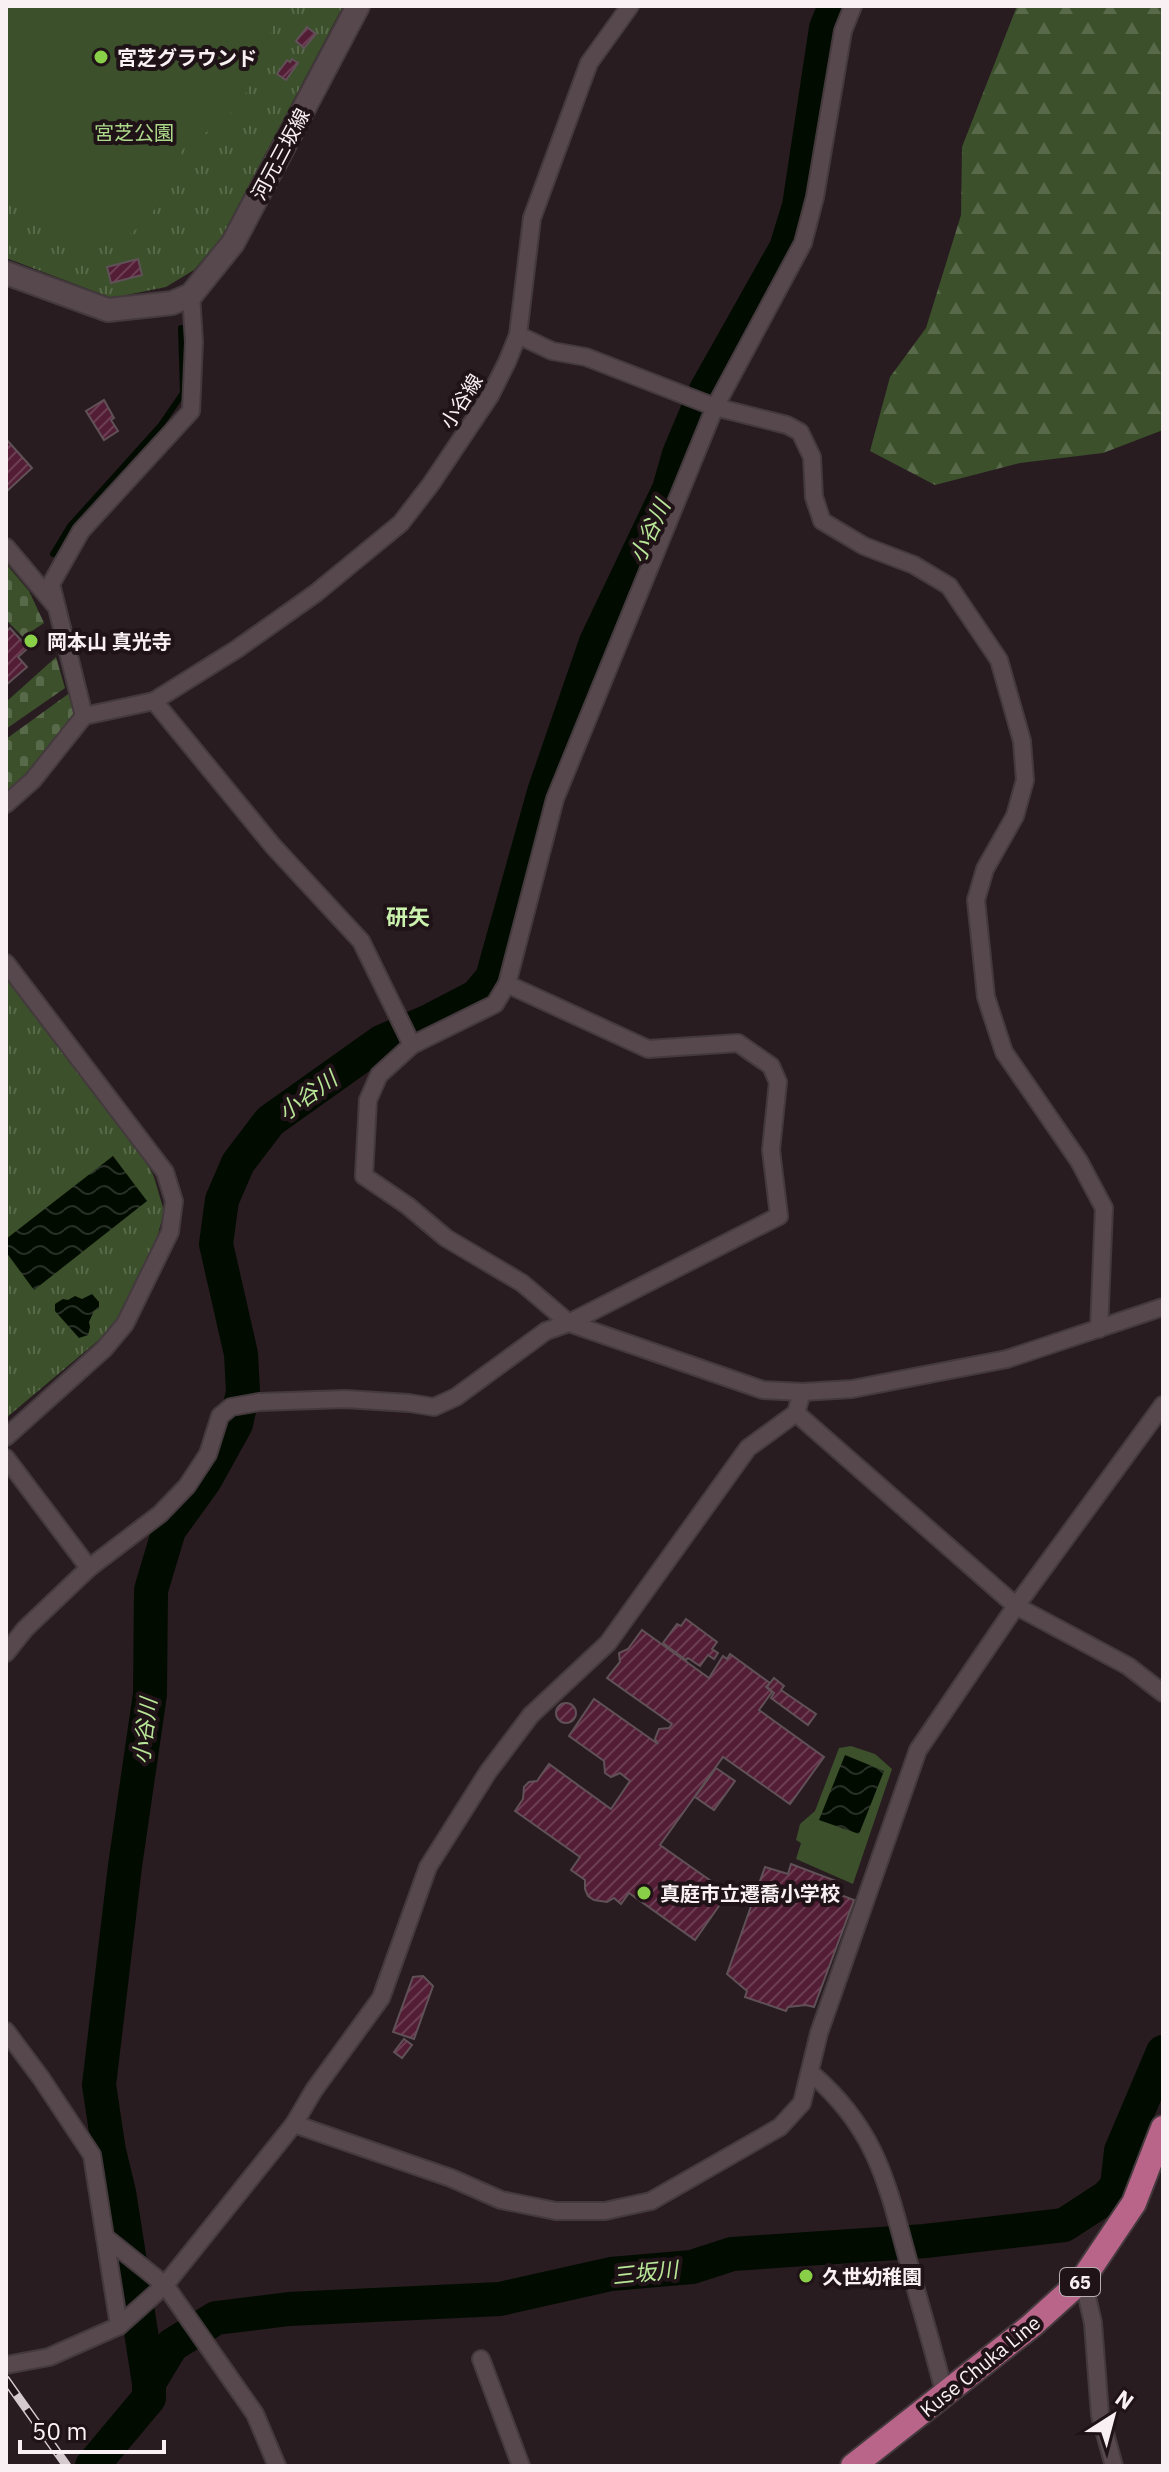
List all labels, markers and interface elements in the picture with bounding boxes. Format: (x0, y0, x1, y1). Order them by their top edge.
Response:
place label: 宮芝グラウンド (117, 44, 257, 71)
marker: 宮芝グラウンド (92, 48, 110, 66)
street label: 河元三坂線 (245, 104, 315, 204)
park label: 宮芝公園 (94, 119, 174, 146)
street label: 小谷線 (434, 368, 488, 434)
water label: 小谷川 (622, 493, 677, 567)
place label: 岡本山 真光寺 (47, 628, 172, 655)
marker: 岡本山 真光寺 (22, 632, 40, 650)
district label: 研矢 (386, 902, 430, 931)
water label: 小谷川 (272, 1063, 344, 1126)
water label: 小谷川 (126, 1695, 163, 1766)
place label: 真庭市立遷喬小学校 (660, 1880, 840, 1907)
marker: 真庭市立遷喬小学校 (635, 1884, 653, 1902)
water label: 三坂川 (611, 2254, 681, 2290)
place label: 久世幼稚園 (822, 2263, 922, 2290)
marker: 久世幼稚園 (797, 2267, 815, 2285)
road number: 65 (1060, 2268, 1100, 2296)
street label: Kuse Chuka Line (914, 2309, 1046, 2423)
north arrow (1073, 2376, 1153, 2456)
text: N (1110, 2383, 1140, 2416)
scale bar (20, 2404, 164, 2454)
text: 50 m (32, 2415, 87, 2447)

